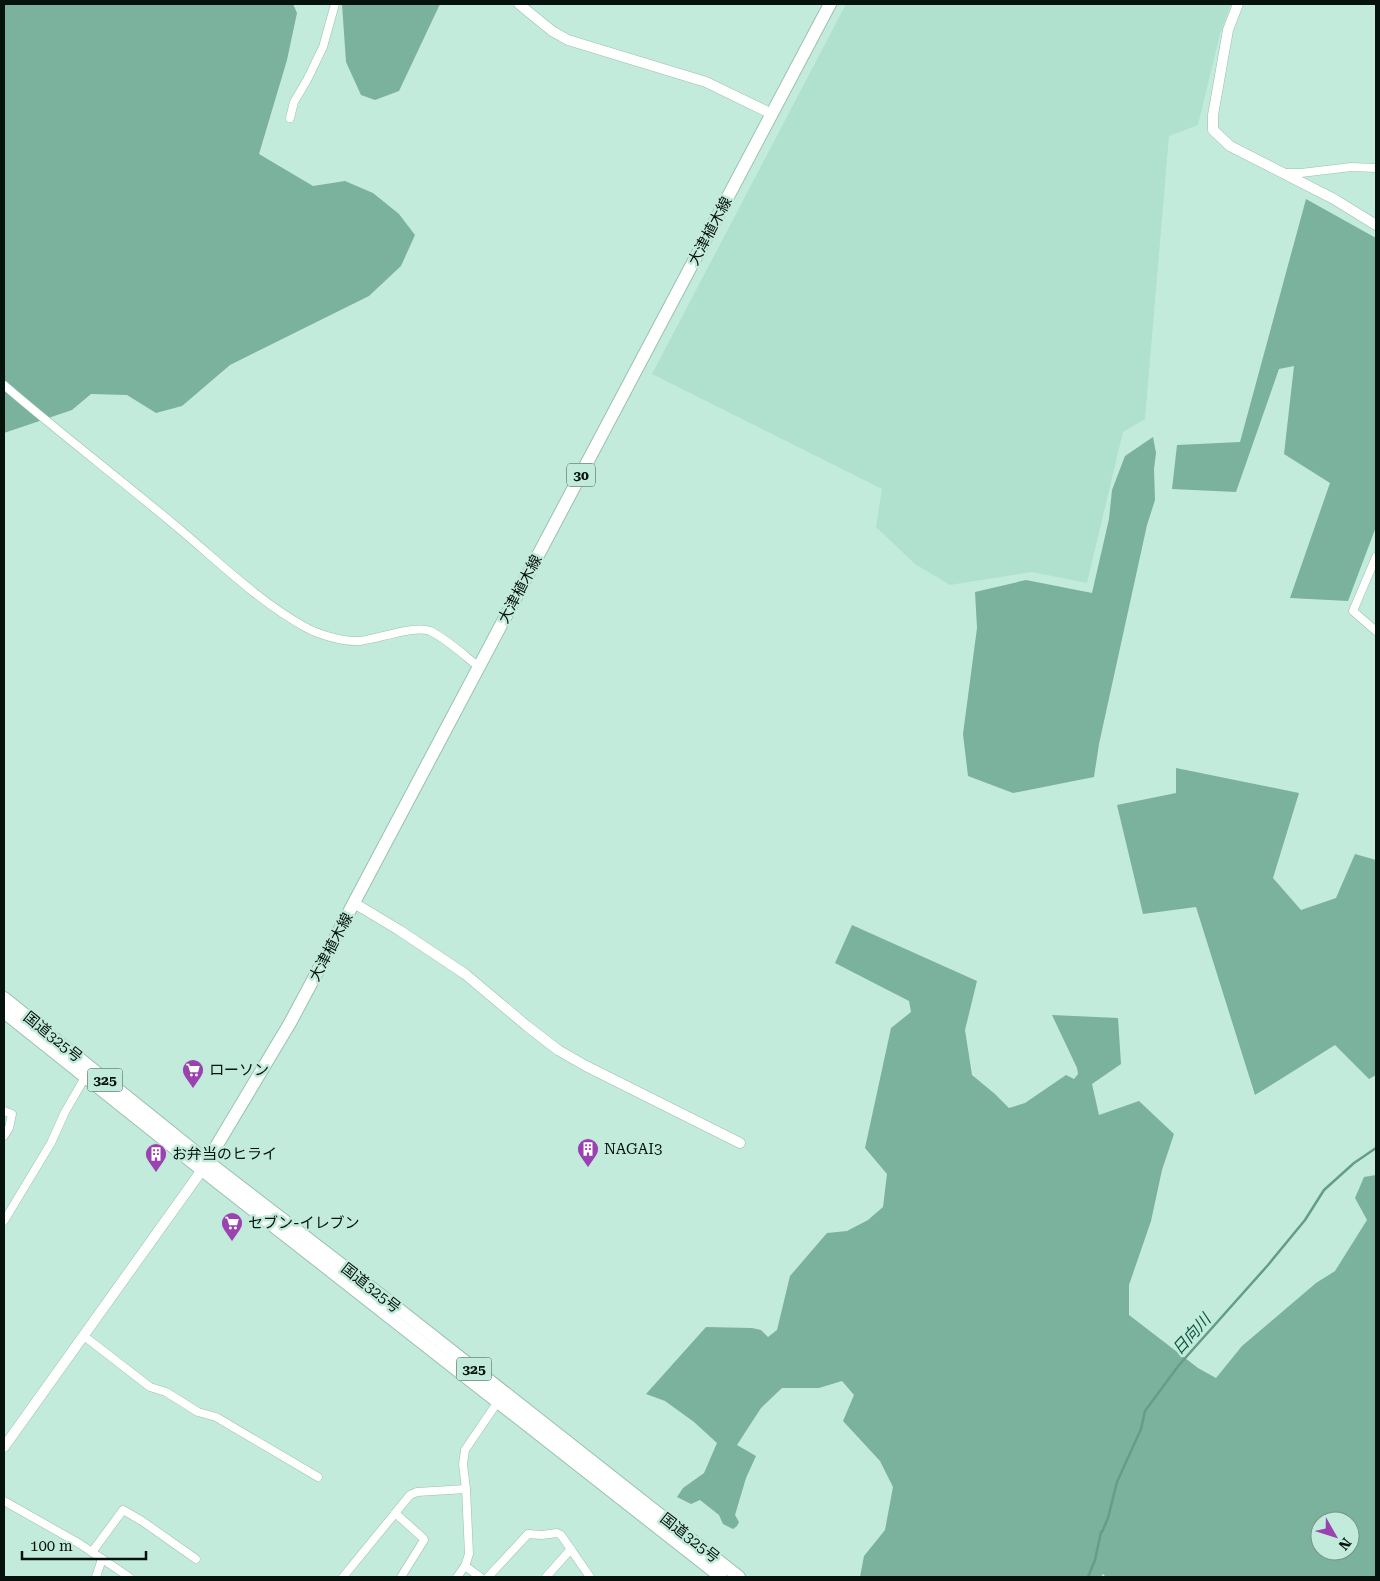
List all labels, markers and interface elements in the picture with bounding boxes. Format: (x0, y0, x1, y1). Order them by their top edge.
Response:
street label: 大津植木線 (684, 194, 736, 268)
road number: 30 (567, 464, 595, 486)
street label: 大津植木線 (494, 552, 546, 626)
street label: 大津植木線 (305, 910, 357, 984)
street label: 国道325号 (20, 1008, 86, 1066)
supermarket icon: ローソン (181, 1058, 205, 1089)
place label: ローソン (209, 1061, 269, 1079)
road number: 325 (88, 1068, 122, 1092)
building icon: NAGAI3 (576, 1137, 600, 1168)
place label: NAGAI3 (604, 1140, 662, 1158)
building icon: お弁当のヒライ (144, 1142, 168, 1173)
place label: お弁当のヒライ (172, 1145, 277, 1163)
supermarket icon: セブン-イレブン (220, 1211, 244, 1242)
place label: セブン-イレブン (248, 1214, 360, 1232)
street label: 国道325号 (338, 1259, 404, 1317)
water label: 日向川 (1168, 1309, 1216, 1359)
road number: 325 (456, 1358, 492, 1380)
street label: 国道325号 (657, 1509, 723, 1567)
north arrow (1310, 1511, 1360, 1561)
scale bar (22, 1528, 146, 1560)
text: N (1335, 1535, 1355, 1554)
text: 100 m (30, 1537, 73, 1555)

